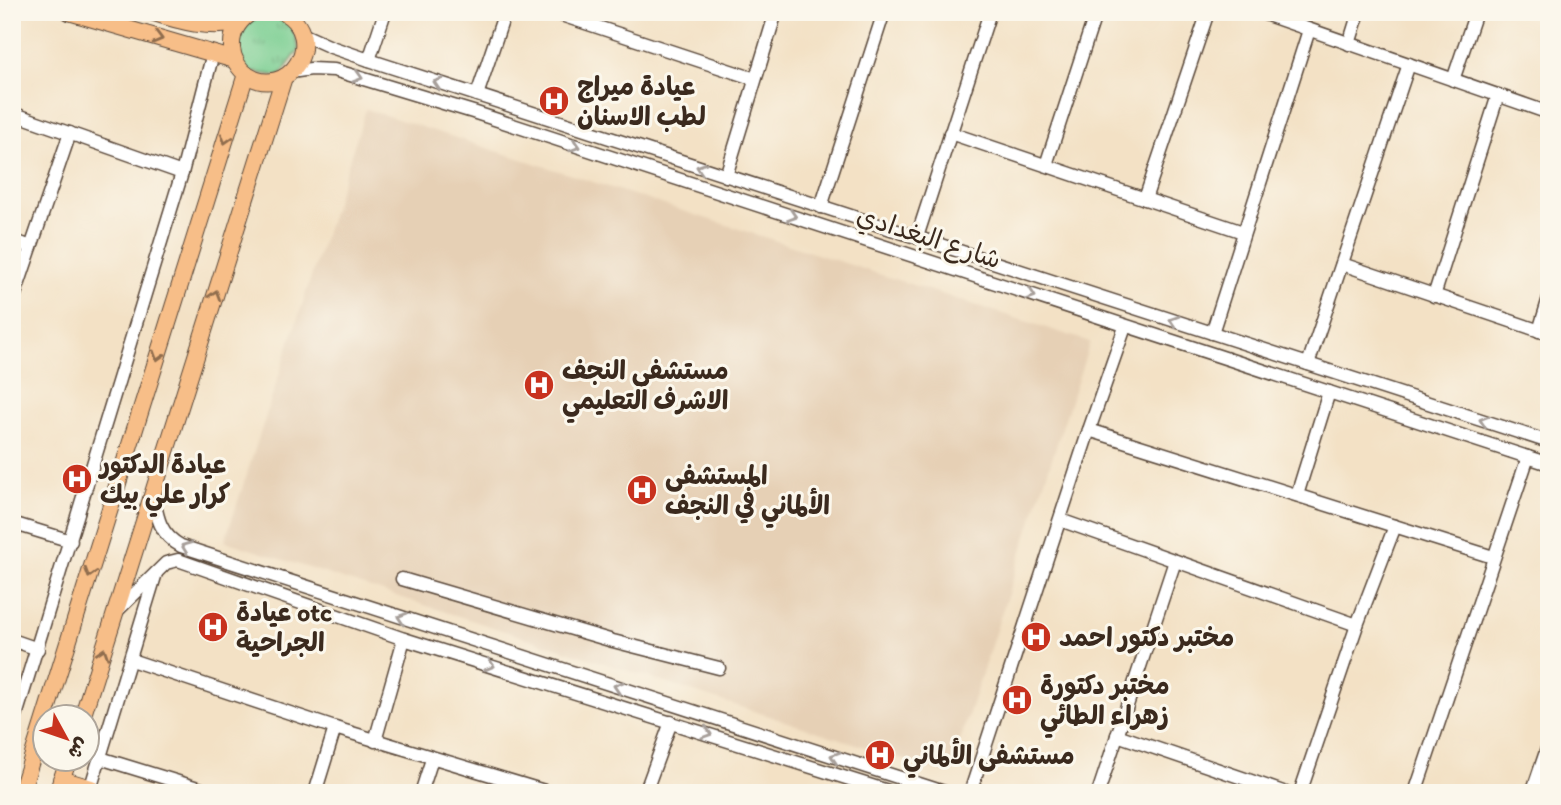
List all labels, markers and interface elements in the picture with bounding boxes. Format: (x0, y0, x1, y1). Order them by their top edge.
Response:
one-way arrow (152, 30, 164, 45)
one-way arrow (352, 69, 364, 84)
place label: عيادة ميراج لطب الاسنان (577, 70, 706, 132)
one-way arrow (432, 76, 444, 91)
hospital icon: عيادة ميراج لطب الاسنان (537, 84, 571, 118)
one-way arrow (219, 133, 234, 145)
one-way arrow (569, 137, 581, 152)
one-way arrow (695, 162, 708, 176)
street label: شارع البغدادي (852, 199, 1005, 278)
one-way arrow (785, 207, 797, 222)
one-way arrow (1024, 287, 1036, 301)
one-way arrow (206, 290, 221, 302)
one-way arrow (1168, 314, 1180, 329)
one-way arrow (152, 349, 166, 362)
place label: مستشفى النجف الاشرف التعليمي (562, 354, 729, 424)
hospital icon: مستشفى النجف الاشرف التعليمي (522, 368, 556, 402)
one-way arrow (1478, 414, 1490, 429)
place label: عيادة الدكتور كرار علي بيك (98, 448, 231, 518)
place label: المستشفى الألماني في النجف (665, 459, 830, 529)
hospital icon: عيادة الدكتور كرار علي بيك (60, 462, 94, 496)
hospital icon: المستشفى الألماني في النجف (625, 473, 659, 507)
one-way arrow (180, 541, 192, 555)
one-way arrow (84, 566, 98, 579)
place label: عيادة otc الجراحية (236, 596, 332, 658)
hospital icon: عيادة otc الجراحية (196, 610, 230, 644)
one-way arrow (396, 611, 408, 626)
hospital icon: مختبر دكتور احمد (1019, 620, 1053, 654)
place label: مختبر دكتور احمد (1059, 621, 1234, 654)
one-way arrow (95, 647, 109, 659)
one-way arrow (483, 657, 495, 671)
place label: مختبر دكتورة زهراء الطائي (1040, 669, 1170, 739)
one-way arrow (613, 681, 625, 696)
hospital icon: مختبر دكتورة زهراء الطائي (1000, 683, 1034, 717)
north arrow (32, 704, 102, 774)
one-way arrow (700, 725, 712, 739)
text: ش (63, 733, 94, 764)
place label: مستشفى الألماني (903, 737, 1075, 779)
hospital icon: مستشفى الألماني (863, 738, 897, 772)
one-way arrow (829, 751, 842, 765)

